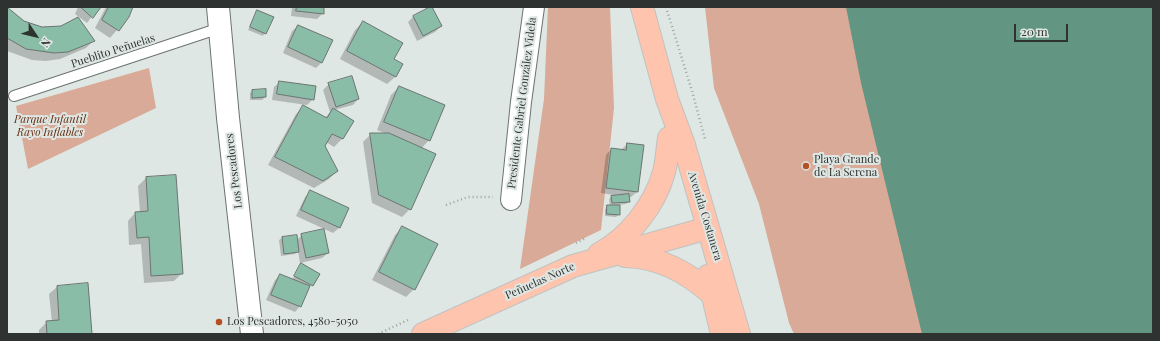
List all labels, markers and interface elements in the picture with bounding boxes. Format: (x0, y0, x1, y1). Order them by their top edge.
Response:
north arrow (16, 16, 56, 56)
scale bar (1016, 16, 1070, 42)
street label: Presidente Gabriel González Videla (505, 17, 539, 189)
text: 20 m (1021, 23, 1048, 39)
street label: Pueblito Peñuelas (69, 31, 157, 71)
text: N (38, 36, 55, 51)
park label: Parque Infantil Rayo Inflables (14, 113, 86, 139)
street label: Los Pescadores (223, 133, 245, 209)
place label: Playa Grande de La Serena (814, 153, 879, 179)
marker: Playa Grande de La Serena (801, 161, 811, 171)
street label: Avenida Costanera (685, 170, 725, 262)
street label: Peñuelas Norte (503, 260, 577, 302)
place label: Los Pescadores, 4580-5050 (227, 315, 358, 329)
marker: Los Pescadores, 4580-5050 (214, 317, 224, 327)

